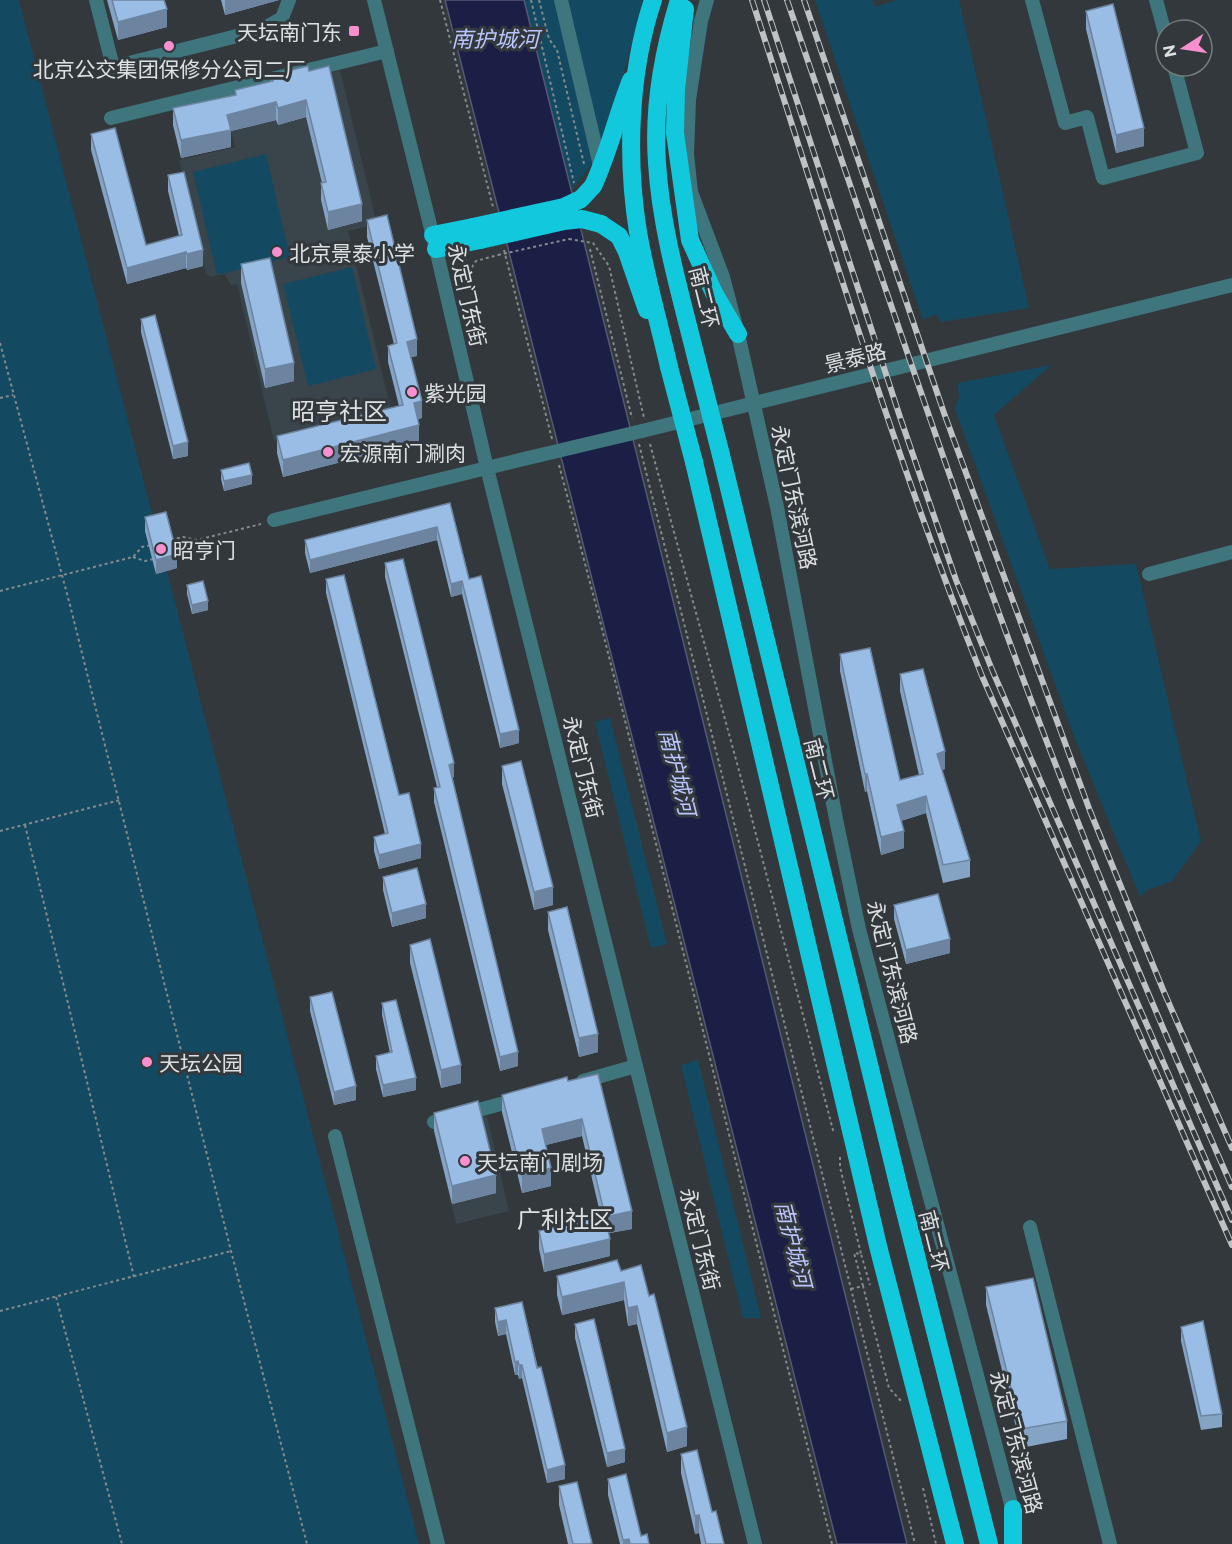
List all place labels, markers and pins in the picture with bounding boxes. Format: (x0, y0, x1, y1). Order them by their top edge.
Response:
place label: 天坛南门东 (237, 19, 342, 44)
marker: 天坛南门东 (347, 24, 361, 38)
marker: 北京公交集团保修分公司二厂 (162, 39, 176, 53)
place label: 北京公交集团保修分公司二厂 (33, 56, 306, 81)
place label: 北京景泰小学 (289, 240, 415, 265)
marker: 北京景泰小学 (270, 245, 284, 259)
place label: 紫光园 (424, 380, 487, 405)
marker: 紫光园 (405, 385, 419, 399)
place label: 宏源南门涮肉 (340, 440, 466, 465)
marker: 宏源南门涮肉 (321, 445, 335, 459)
place label: 昭亨门 (173, 537, 236, 562)
marker: 昭亨门 (154, 542, 168, 556)
place label: 天坛公园 (159, 1050, 243, 1075)
marker: 天坛公园 (140, 1055, 154, 1069)
place label: 天坛南门剧场 (477, 1149, 603, 1174)
marker: 天坛南门剧场 (458, 1154, 472, 1168)

